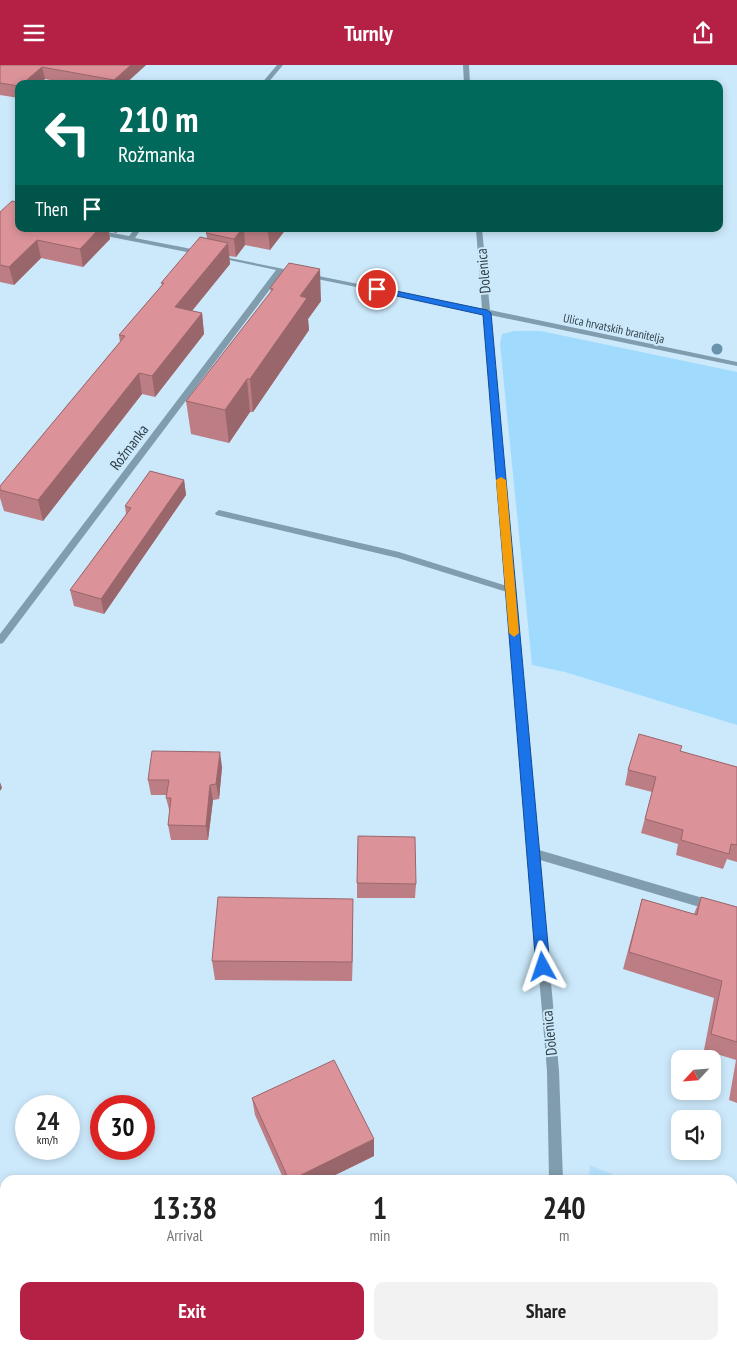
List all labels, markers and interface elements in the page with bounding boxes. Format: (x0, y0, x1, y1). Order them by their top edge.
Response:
icon: menu (20, 19, 48, 47)
text: Turnly (344, 19, 393, 47)
icon: share (689, 19, 717, 47)
text: 210 m (118, 96, 199, 142)
icon: left (35, 100, 100, 165)
text: Rožmanka (118, 140, 195, 168)
icon: arrive (78, 195, 106, 223)
text: Then (35, 197, 68, 221)
street label: Dolenica (472, 248, 494, 294)
pin (356, 268, 398, 310)
icon: arrive (363, 275, 391, 303)
street label: Ulica hrvatskih branitelja (562, 310, 666, 346)
street label: Rožmanka (106, 420, 152, 474)
position arrow (516, 940, 568, 992)
street label: Dolenica (537, 1010, 561, 1056)
north arrow (671, 1050, 721, 1100)
map controls (671, 1050, 721, 1160)
speed limit sign: 30 (90, 1095, 155, 1160)
text: 24 (36, 1105, 59, 1137)
button: sound (671, 1110, 721, 1160)
text: km/h (37, 1132, 58, 1147)
text: 13:38 (152, 1188, 217, 1227)
text: 1 (373, 1188, 387, 1227)
text: 240 (543, 1188, 586, 1227)
text: Arrival (167, 1225, 203, 1245)
text: min (369, 1225, 390, 1245)
text: m (559, 1225, 569, 1245)
button: Exit (20, 1282, 364, 1340)
button: Share (374, 1282, 718, 1340)

